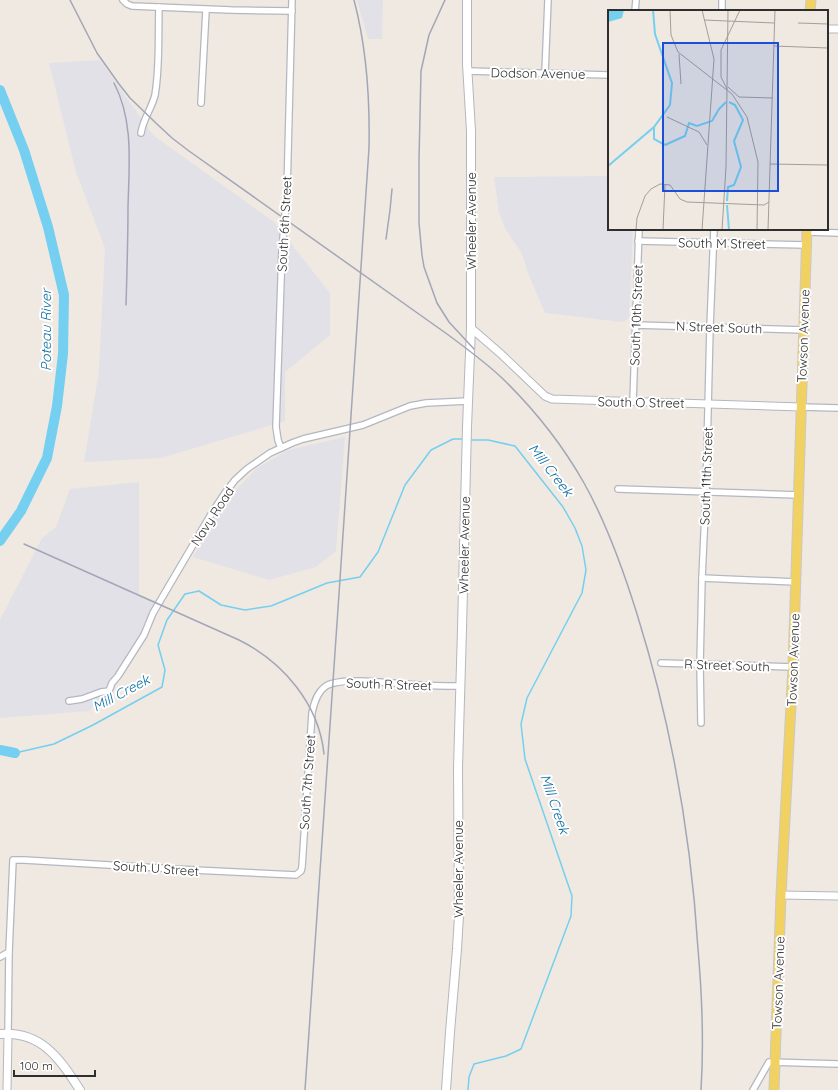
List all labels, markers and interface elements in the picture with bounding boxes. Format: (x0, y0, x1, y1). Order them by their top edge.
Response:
inset map (608, 10, 828, 230)
street label: Dodson Avenue (491, 64, 585, 82)
street label: Wheeler Avenue (463, 172, 479, 270)
street label: South 6th Street (274, 176, 294, 272)
street label: South M Street (678, 234, 766, 252)
street label: South 10th Street (626, 264, 646, 366)
water label: Poteau River (37, 287, 55, 371)
street label: Towson Avenue (793, 289, 813, 383)
street label: N Street South (676, 317, 762, 337)
street label: South O Street (597, 393, 685, 411)
street label: South 11th Street (696, 427, 716, 525)
water label: Mill Creek (525, 440, 578, 501)
street label: Navy Road (187, 483, 237, 549)
street label: Wheeler Avenue (455, 496, 473, 594)
street label: Towson Avenue (783, 613, 803, 707)
street label: R Street South (684, 656, 770, 674)
water label: Mill Creek (89, 670, 154, 716)
street label: South R Street (346, 675, 432, 693)
street label: South 7th Street (296, 734, 318, 830)
water label: Mill Creek (536, 772, 574, 838)
street label: Wheeler Avenue (450, 820, 466, 918)
street label: South U Street (112, 857, 200, 879)
street label: Towson Avenue (768, 936, 788, 1030)
scale bar (14, 1052, 95, 1078)
text: 100 m (20, 1058, 53, 1073)

